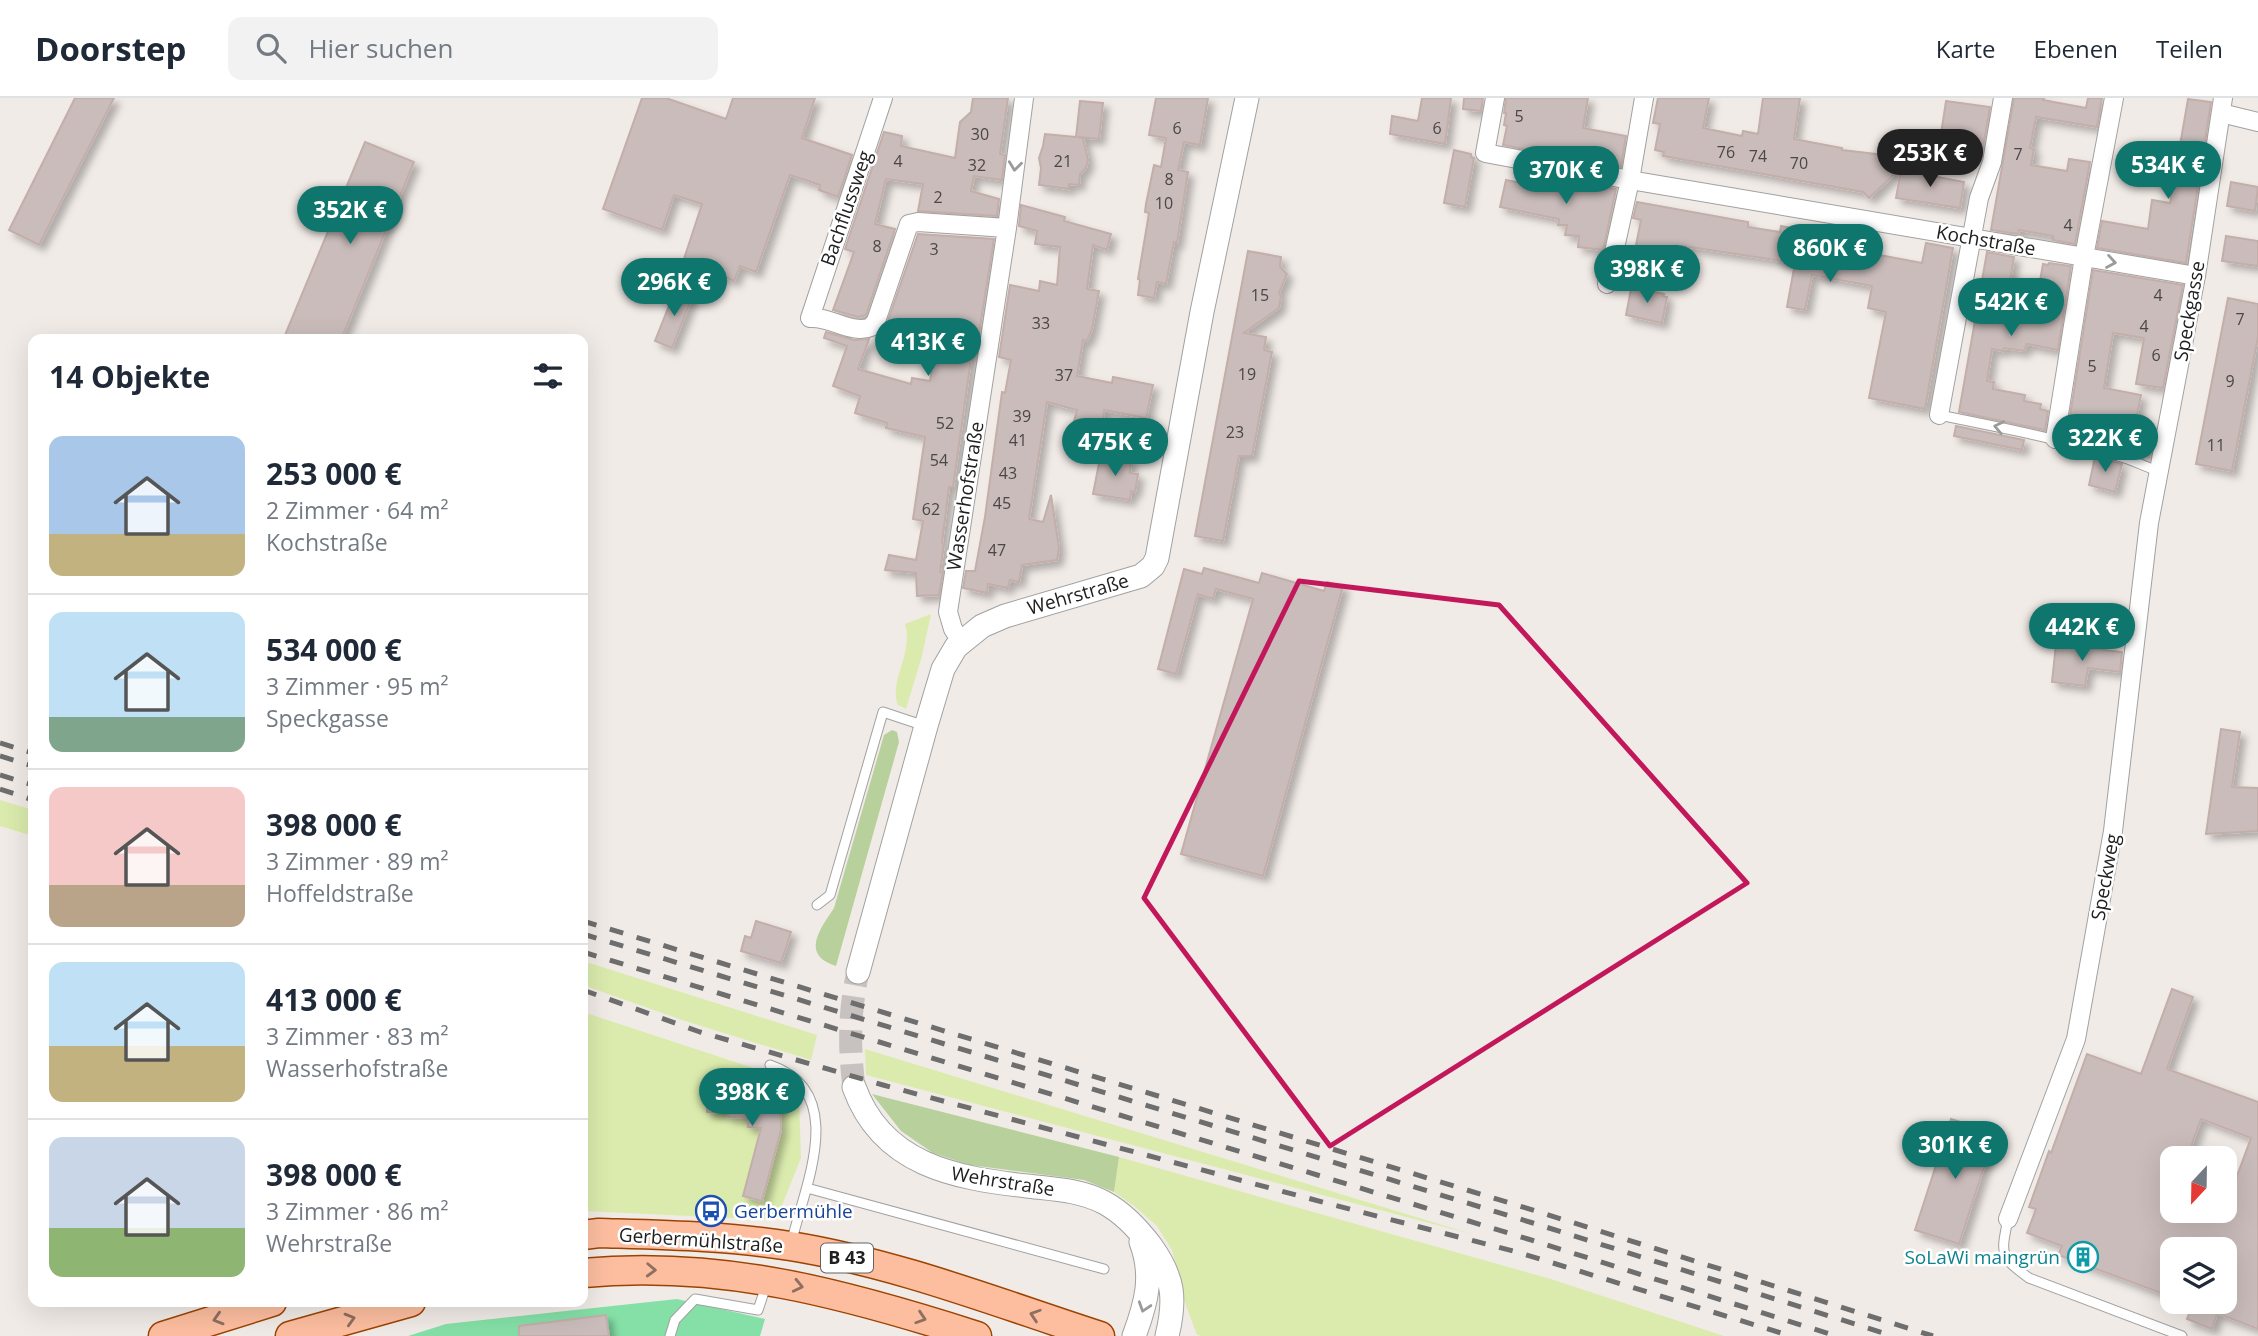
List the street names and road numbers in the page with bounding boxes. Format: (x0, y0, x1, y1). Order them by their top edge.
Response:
street label: Bachflussweg (814, 147, 878, 269)
street label: Kochstraße (1934, 218, 2038, 262)
street label: Speckgasse (2167, 259, 2211, 363)
street label: Wasserhofstraße (940, 420, 990, 572)
street label: Wehrstraße (1024, 567, 1132, 621)
street label: Speckweg (2085, 832, 2125, 922)
street label: Wehrstraße (949, 1160, 1057, 1202)
street label: Gerbermühlstraße (618, 1221, 784, 1259)
road number: B 43 (821, 1244, 873, 1273)

